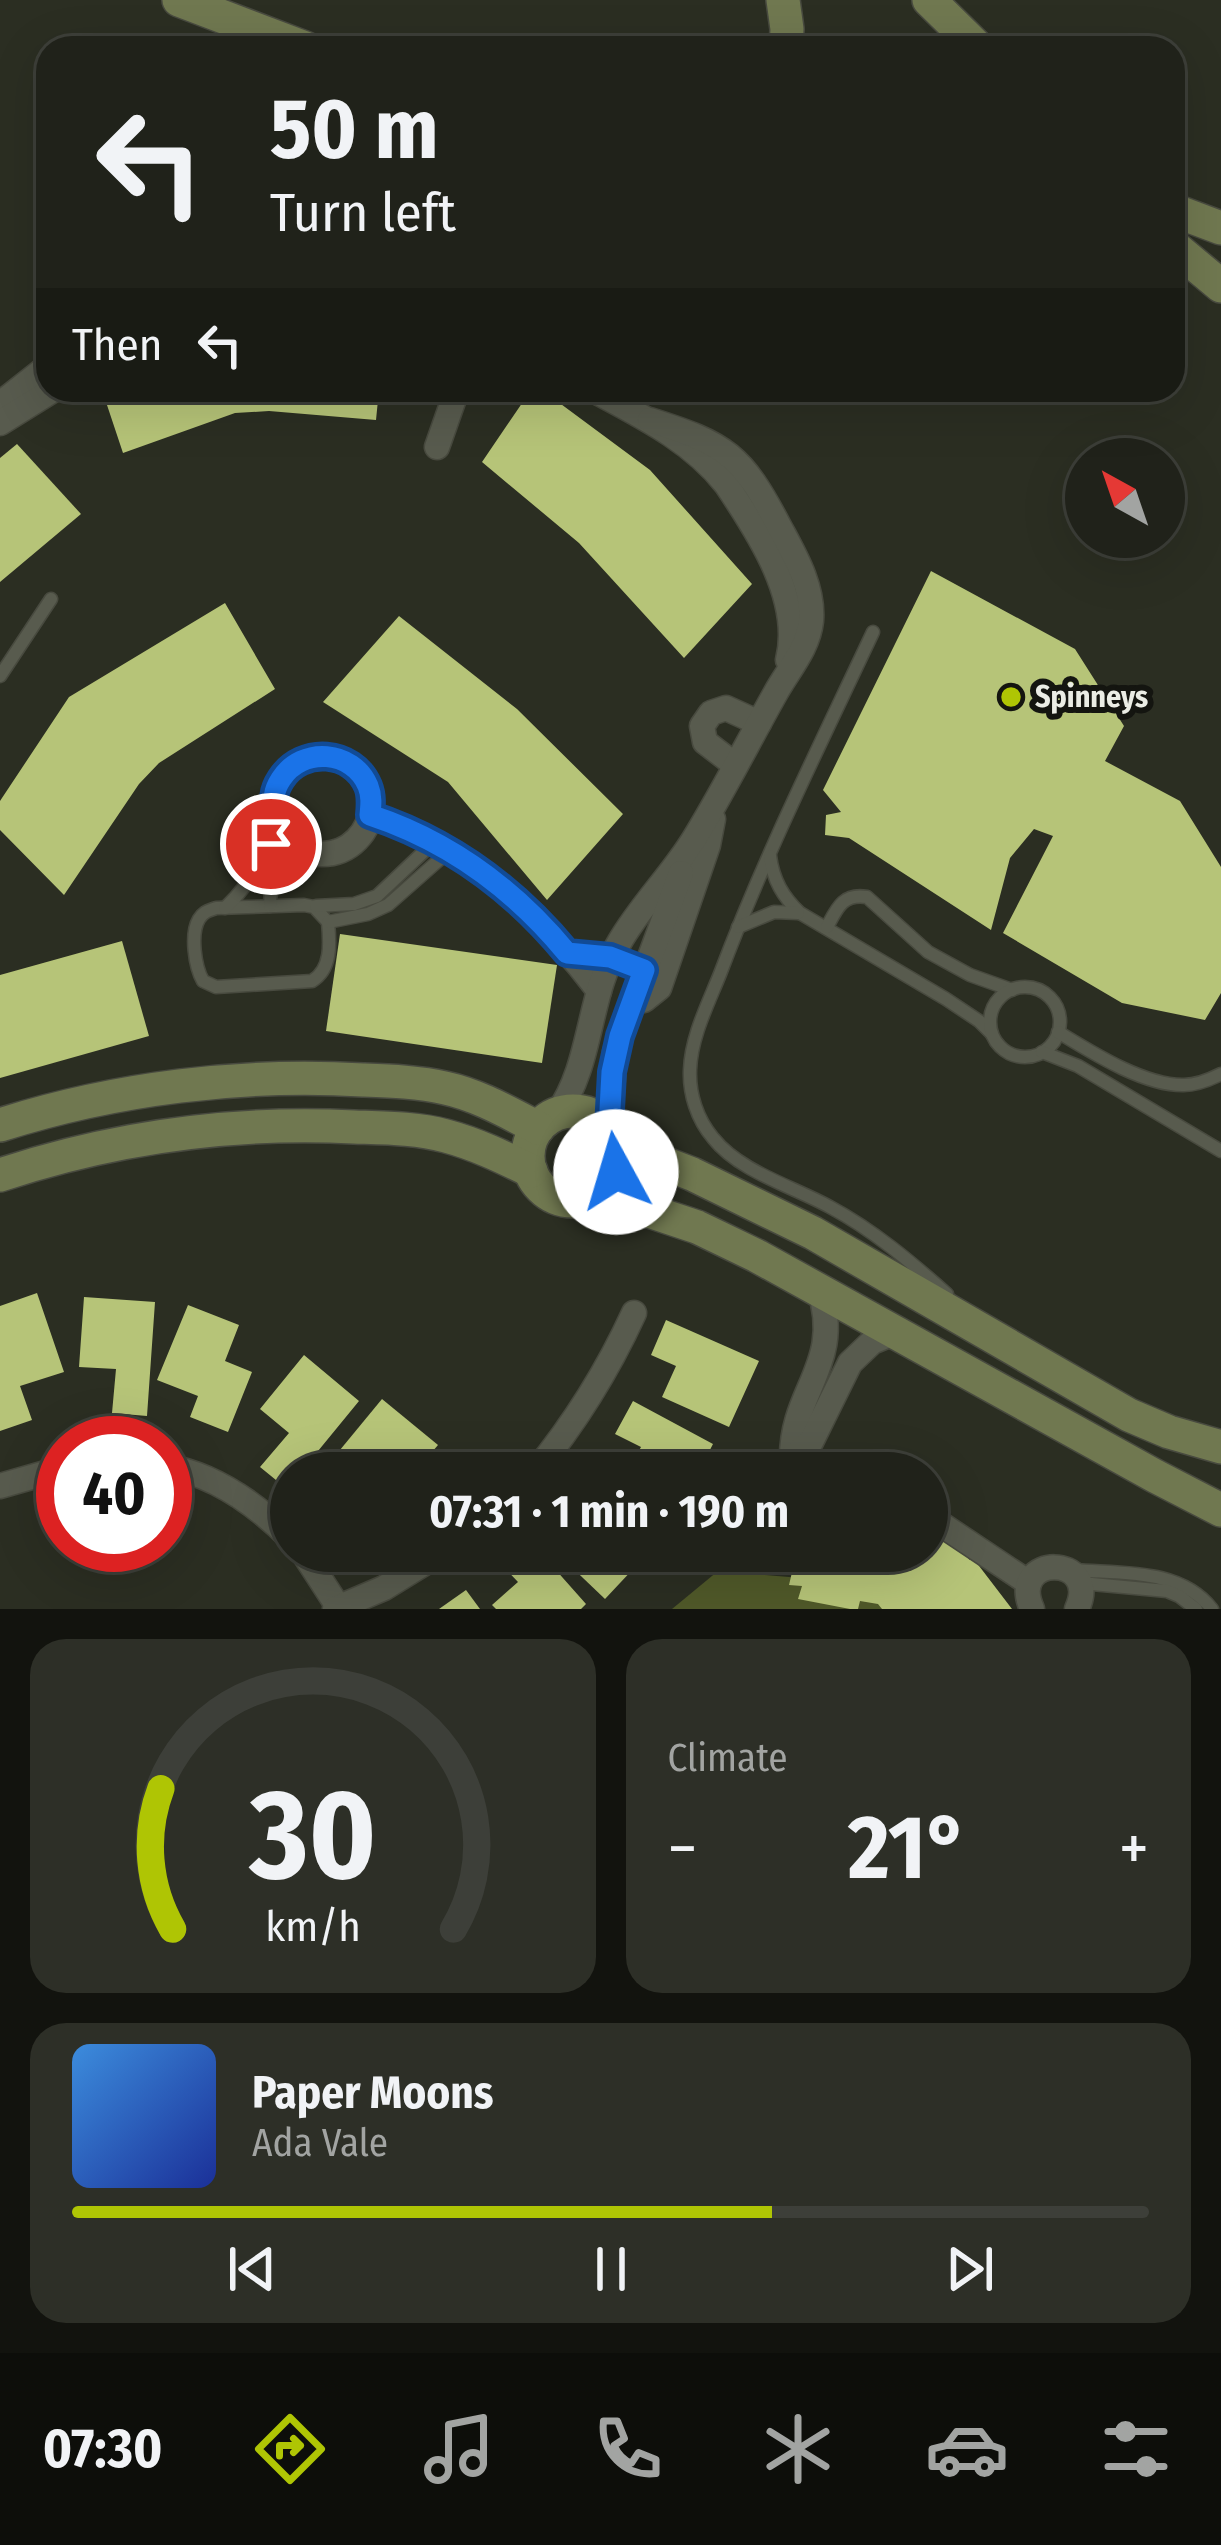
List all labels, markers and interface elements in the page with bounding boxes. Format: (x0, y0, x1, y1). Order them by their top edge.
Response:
text: 50 m (270, 79, 439, 180)
icon: left (72, 84, 228, 240)
text: Turn left (270, 181, 456, 245)
icon: left (187, 312, 253, 378)
text: Then (72, 318, 163, 372)
north arrow (1065, 438, 1185, 558)
map controls (1065, 438, 1185, 558)
place label: Spinneys (1035, 679, 1148, 715)
marker: Spinneys (998, 684, 1024, 710)
pin (220, 793, 322, 895)
icon: arrive (238, 811, 304, 877)
position arrow (553, 1109, 679, 1235)
speed limit sign: 40 (36, 1416, 192, 1572)
text: 07:31 · 1 min · 190 m (429, 1485, 789, 1539)
text: Climate (668, 1735, 788, 1781)
text: 30 (248, 1761, 376, 1911)
text: 21° (848, 1794, 968, 1902)
text: − (668, 1809, 697, 1888)
text: + (1119, 1809, 1149, 1888)
text: km/h (265, 1901, 361, 1952)
text: Paper Moons (252, 2066, 494, 2120)
text: Ada Vale (252, 2120, 388, 2166)
icon: previous (219, 2236, 285, 2302)
icon: pause (578, 2236, 644, 2302)
icon: next (937, 2236, 1003, 2302)
icon: directions (248, 2407, 332, 2491)
icon: music (417, 2407, 501, 2491)
icon: phone (586, 2407, 670, 2491)
icon: climate (756, 2407, 840, 2491)
icon: car (925, 2407, 1009, 2491)
icon: filters (1094, 2407, 1178, 2491)
text: 07:30 (43, 2417, 162, 2481)

